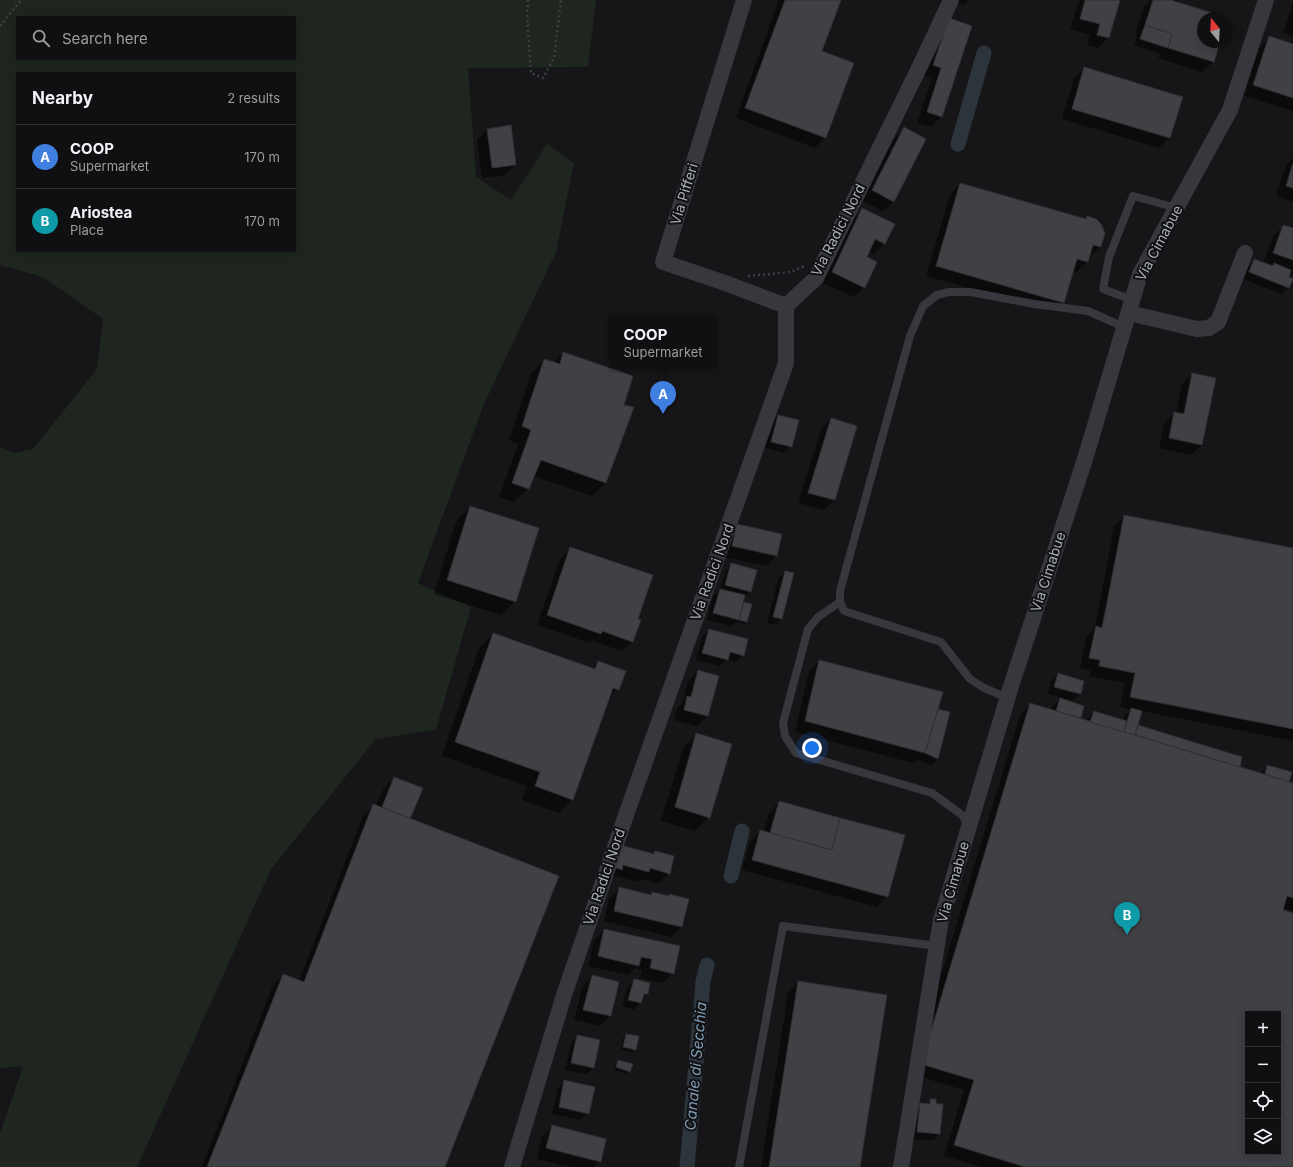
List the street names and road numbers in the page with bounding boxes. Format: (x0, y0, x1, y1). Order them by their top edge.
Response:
street label: Via Pifferi (666, 161, 701, 227)
street label: Via Radici Nord (807, 181, 868, 279)
street label: Via Cimabue (1131, 202, 1186, 284)
street label: Via Radici Nord (686, 521, 737, 622)
street label: Via Cimabue (1027, 529, 1069, 614)
street label: Via Radici Nord (579, 826, 628, 928)
street label: Via Cimabue (933, 839, 972, 924)

